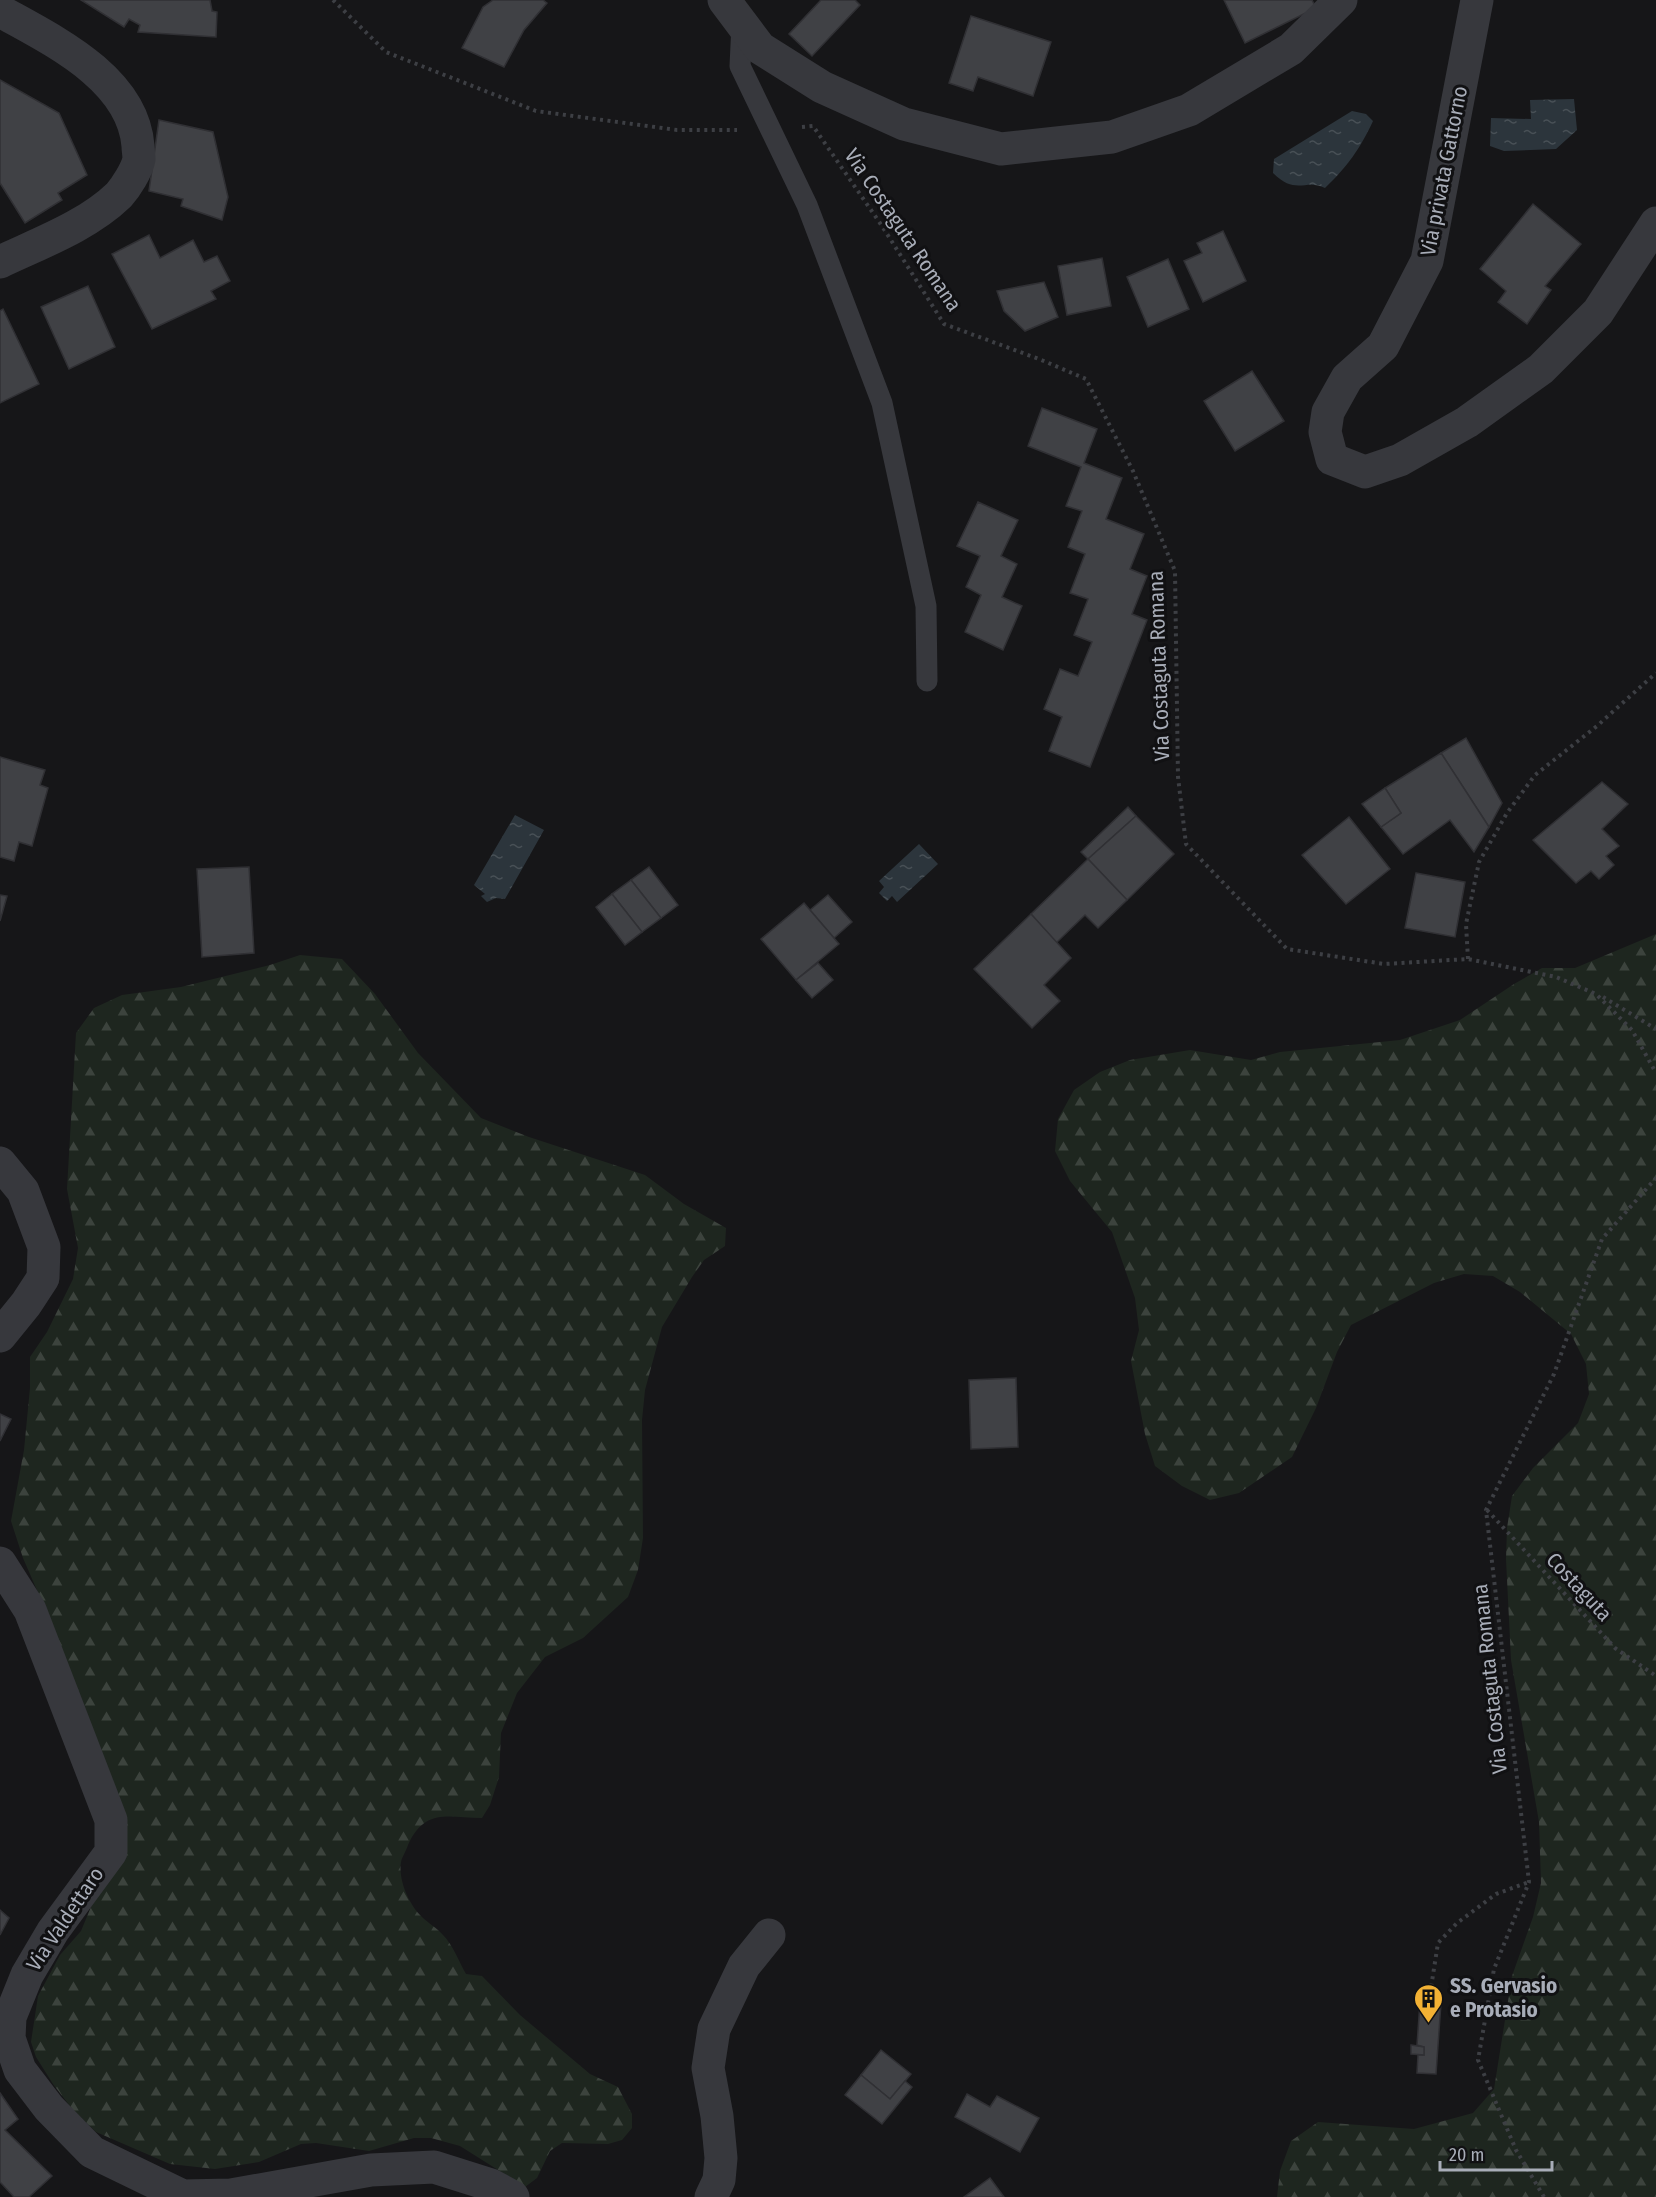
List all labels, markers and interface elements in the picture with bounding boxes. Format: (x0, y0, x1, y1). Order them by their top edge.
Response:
street label: Via privata Gattorno (1415, 84, 1473, 258)
street label: Via Costaguta Romana (839, 144, 967, 316)
street label: Via Costaguta Romana (1143, 570, 1175, 762)
street label: Costaguta (1541, 1547, 1617, 1627)
street label: Via Costaguta Romana (1467, 1583, 1513, 1775)
street label: Via Valdettaro (21, 1862, 109, 1976)
place label: SS. Gervasio e Protasio (1450, 1973, 1557, 2023)
building icon: SS. Gervasio e Protasio (1413, 1982, 1445, 2024)
scale bar (1440, 2134, 1552, 2172)
text: 20 m (1449, 2144, 1484, 2166)

